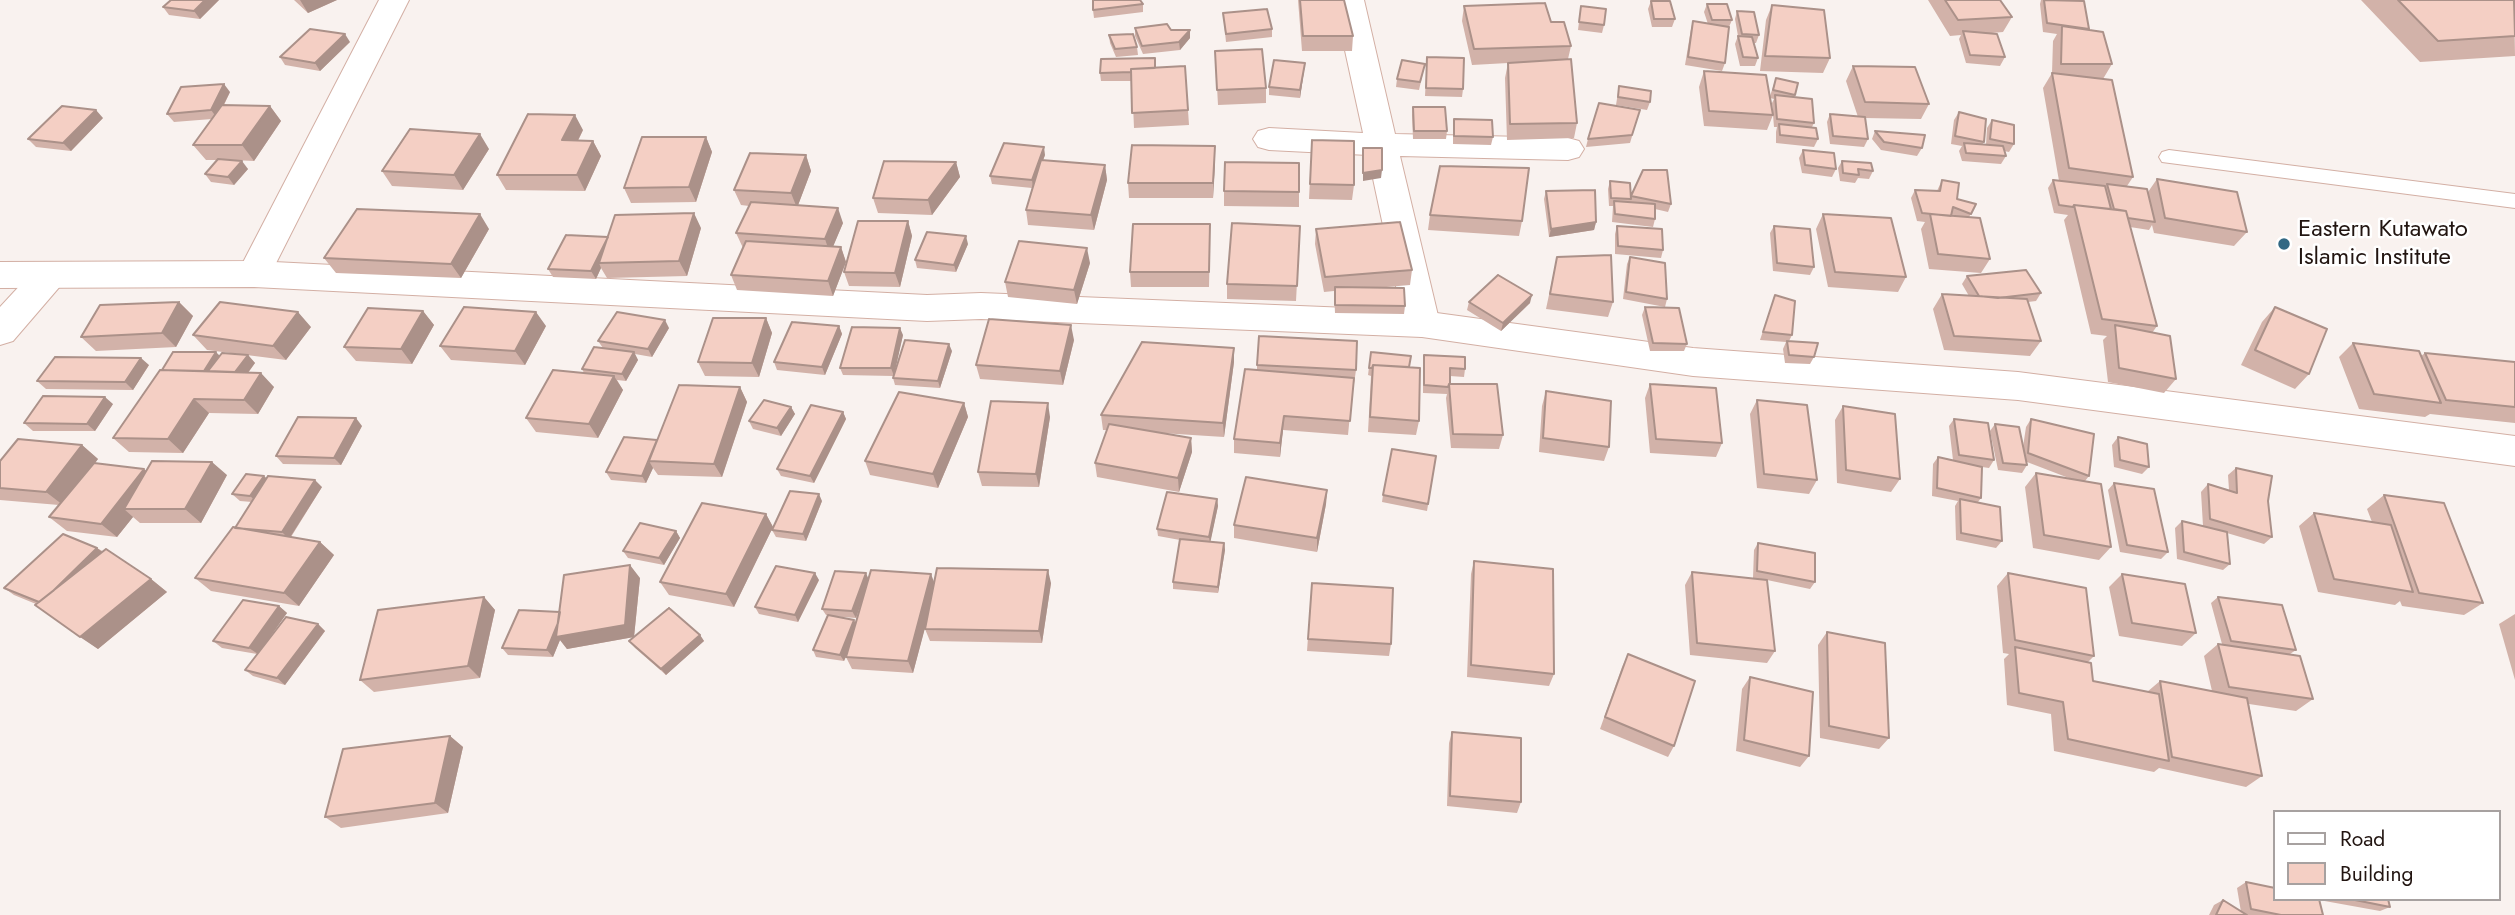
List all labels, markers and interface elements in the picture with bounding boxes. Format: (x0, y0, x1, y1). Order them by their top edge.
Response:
place label: Eastern Kutawato Islamic Institute (2298, 216, 2468, 272)
marker: Eastern Kutawato Islamic Institute (2276, 236, 2292, 252)
legend (2274, 810, 2501, 901)
text: Road (2340, 824, 2385, 854)
text: Building (2340, 859, 2413, 889)

